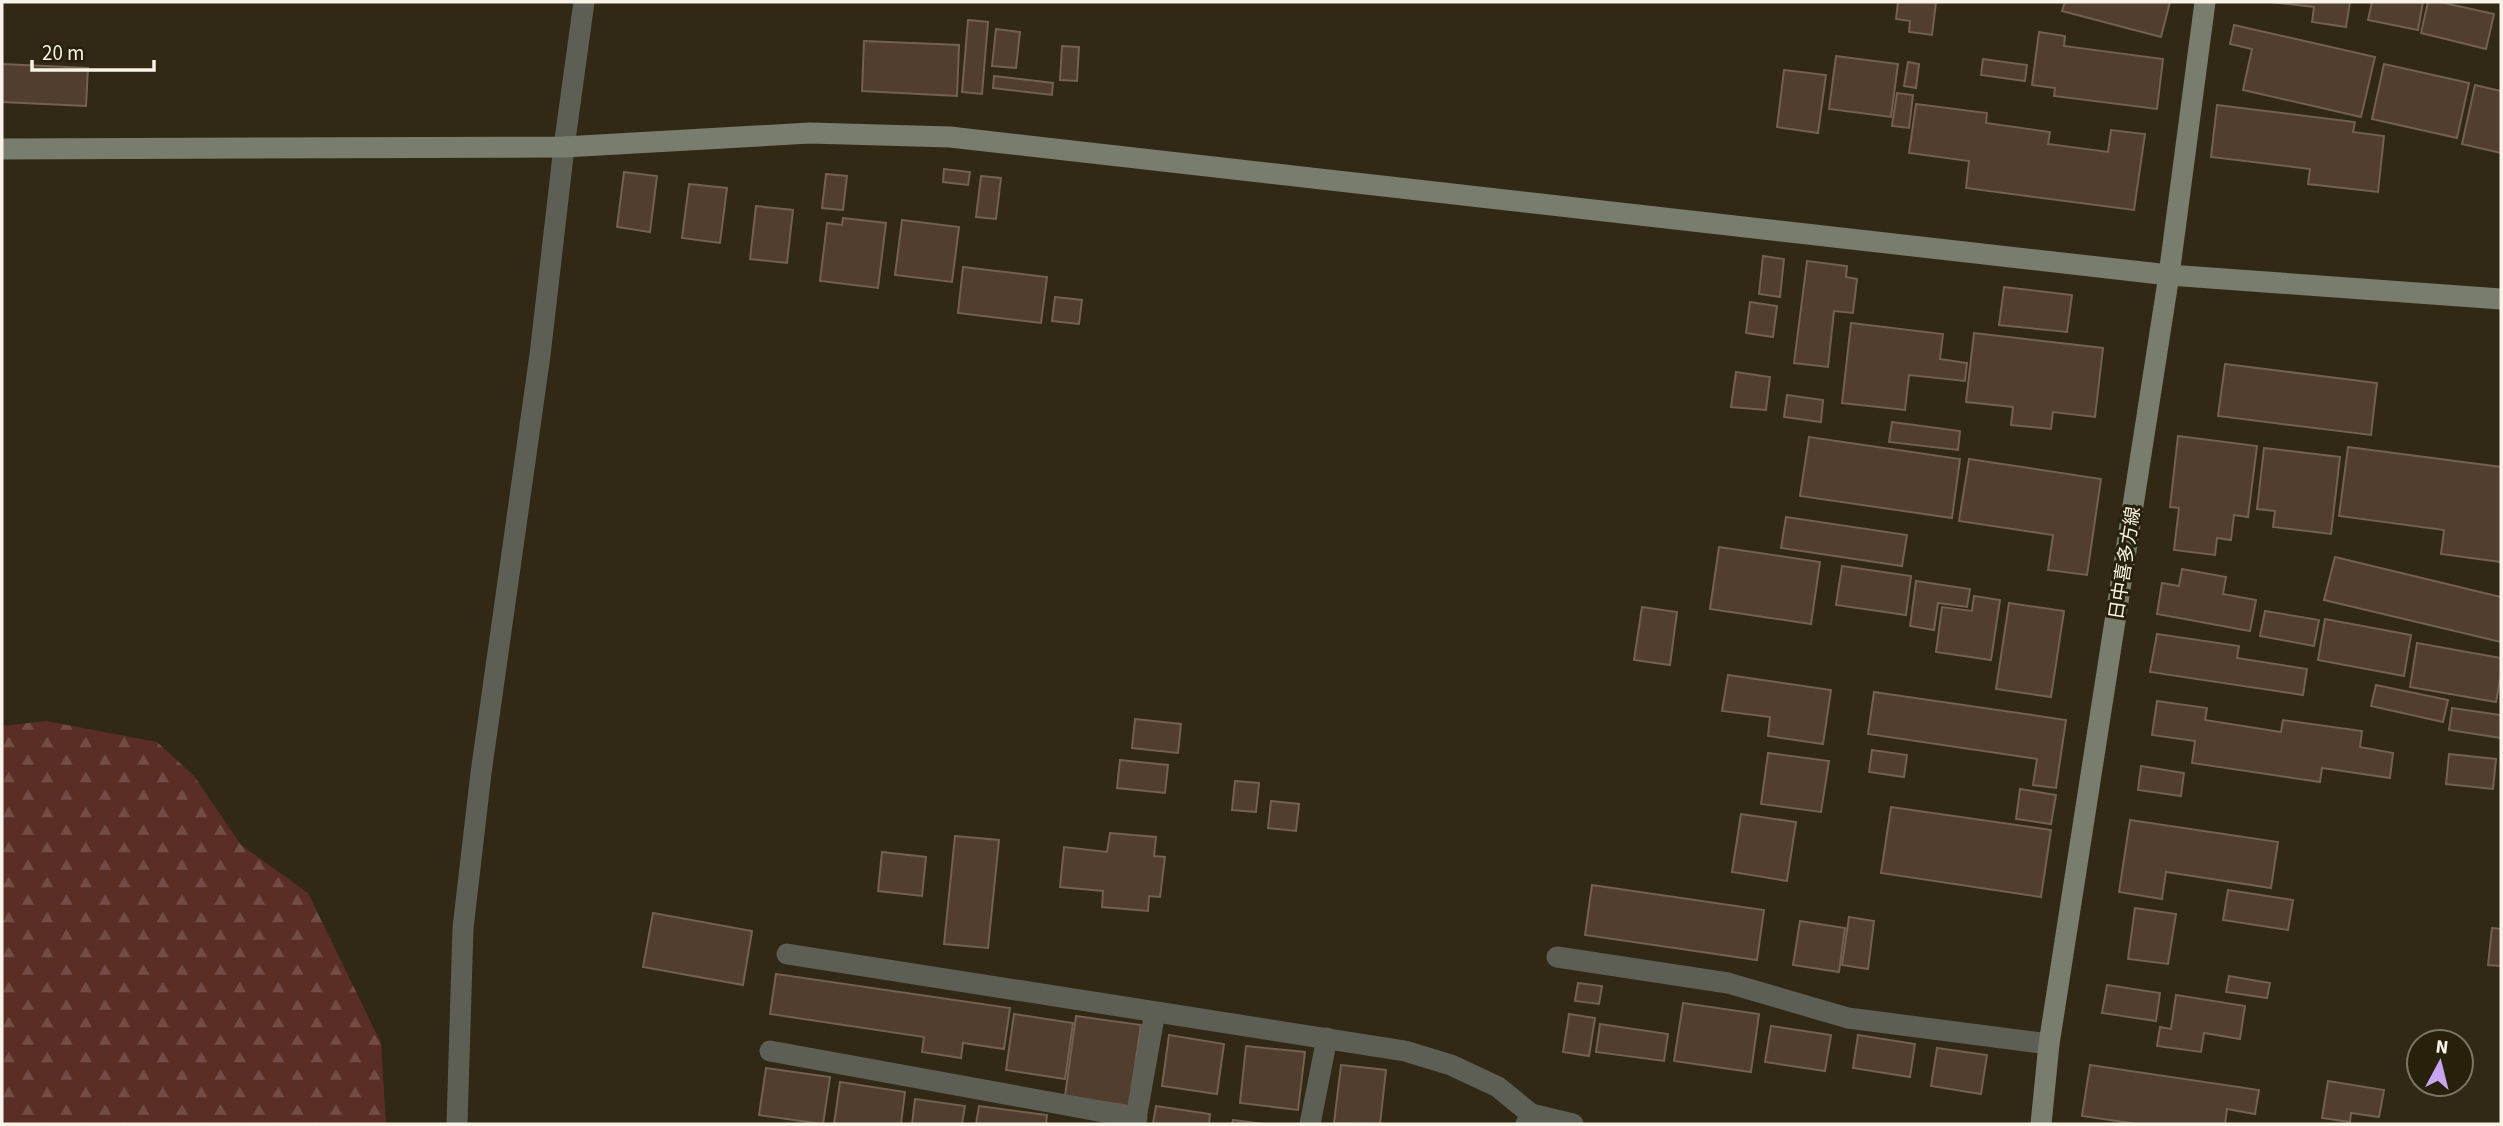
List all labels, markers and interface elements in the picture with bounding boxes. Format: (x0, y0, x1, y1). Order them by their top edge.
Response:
scale bar (32, 28, 154, 72)
text: 20 m (42, 38, 84, 68)
street label: 日中喜多方線 (2103, 505, 2148, 622)
north arrow (2405, 1028, 2475, 1098)
text: N (2434, 1033, 2450, 1062)

